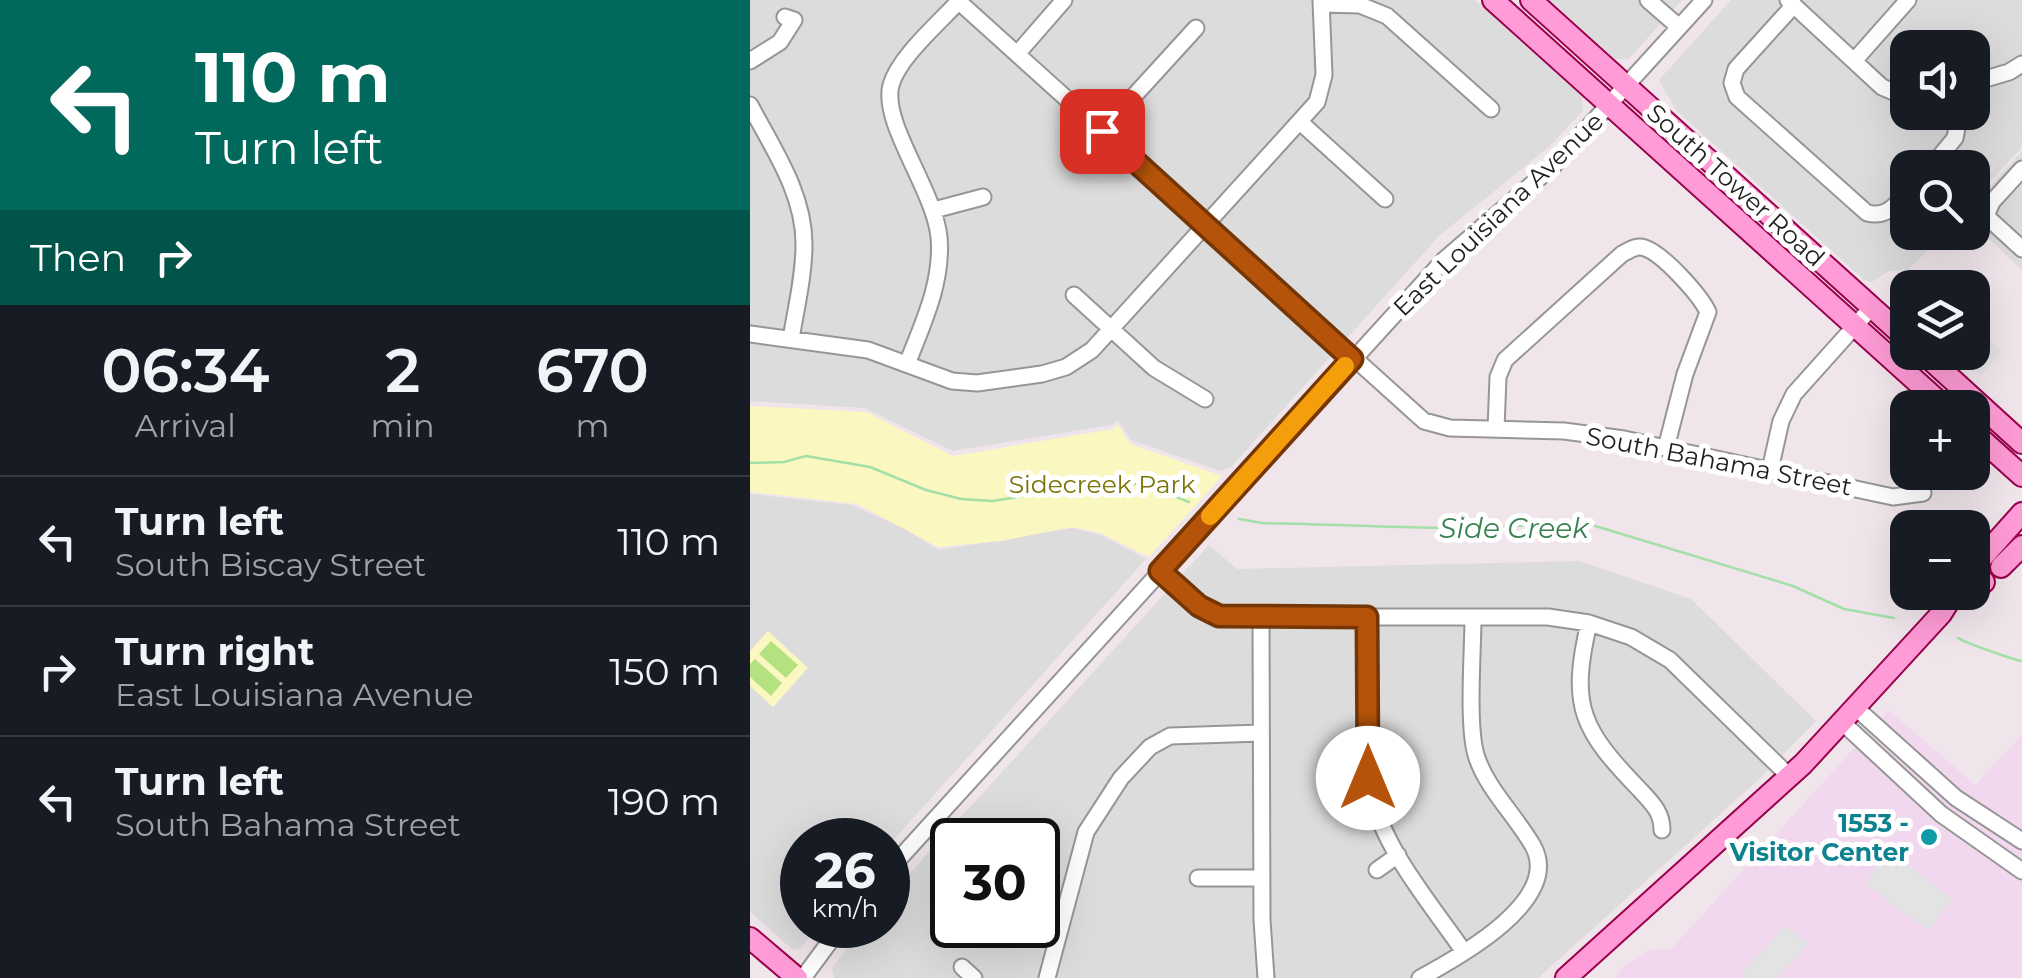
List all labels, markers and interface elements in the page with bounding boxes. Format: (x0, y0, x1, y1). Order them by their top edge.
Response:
map controls (1890, 30, 1990, 610)
button: sound (1890, 30, 1990, 130)
text: 110 m (195, 34, 391, 120)
icon: left (30, 40, 160, 170)
pin (1060, 89, 1145, 174)
street label: South Tower Road (1641, 97, 1831, 273)
icon: arrive (1075, 104, 1130, 159)
street label: East Louisiana Avenue (1387, 106, 1609, 322)
text: Turn left (195, 120, 383, 175)
button: search (1890, 150, 1990, 250)
icon: right (146, 230, 201, 285)
text: Then (30, 234, 126, 281)
button: layers (1890, 270, 1990, 370)
text: 06:34 (101, 334, 269, 407)
text: 2 (385, 334, 420, 407)
text: 670 (536, 334, 649, 407)
button: + (1890, 390, 1990, 490)
text: Arrival (135, 406, 236, 445)
text: min (371, 406, 435, 445)
text: m (575, 406, 609, 445)
street label: South Bahama Street (1584, 421, 1854, 501)
park label: Sidecreek Park (1009, 469, 1195, 499)
text: Turn left (115, 498, 284, 545)
button: − (1890, 510, 1990, 610)
water label: Side Creek (1439, 511, 1590, 545)
icon: left (30, 514, 85, 569)
text: 110 m (617, 518, 720, 565)
text: South Biscay Street (115, 545, 426, 584)
text: Turn right (115, 628, 314, 675)
icon: right (30, 644, 85, 699)
text: 150 m (609, 648, 720, 695)
text: East Louisiana Avenue (115, 675, 474, 714)
position arrow (1316, 726, 1420, 830)
text: Turn left (115, 758, 284, 805)
icon: left (30, 774, 85, 829)
text: 190 m (608, 778, 720, 825)
text: South Bahama Street (115, 805, 461, 844)
place label: 1553 - Visitor Center (1729, 808, 1909, 867)
speed limit sign: 30 (930, 818, 1060, 948)
marker: 1553 - Visitor Center (1918, 826, 1940, 848)
text: 26 (814, 840, 876, 901)
text: km/h (812, 893, 878, 923)

